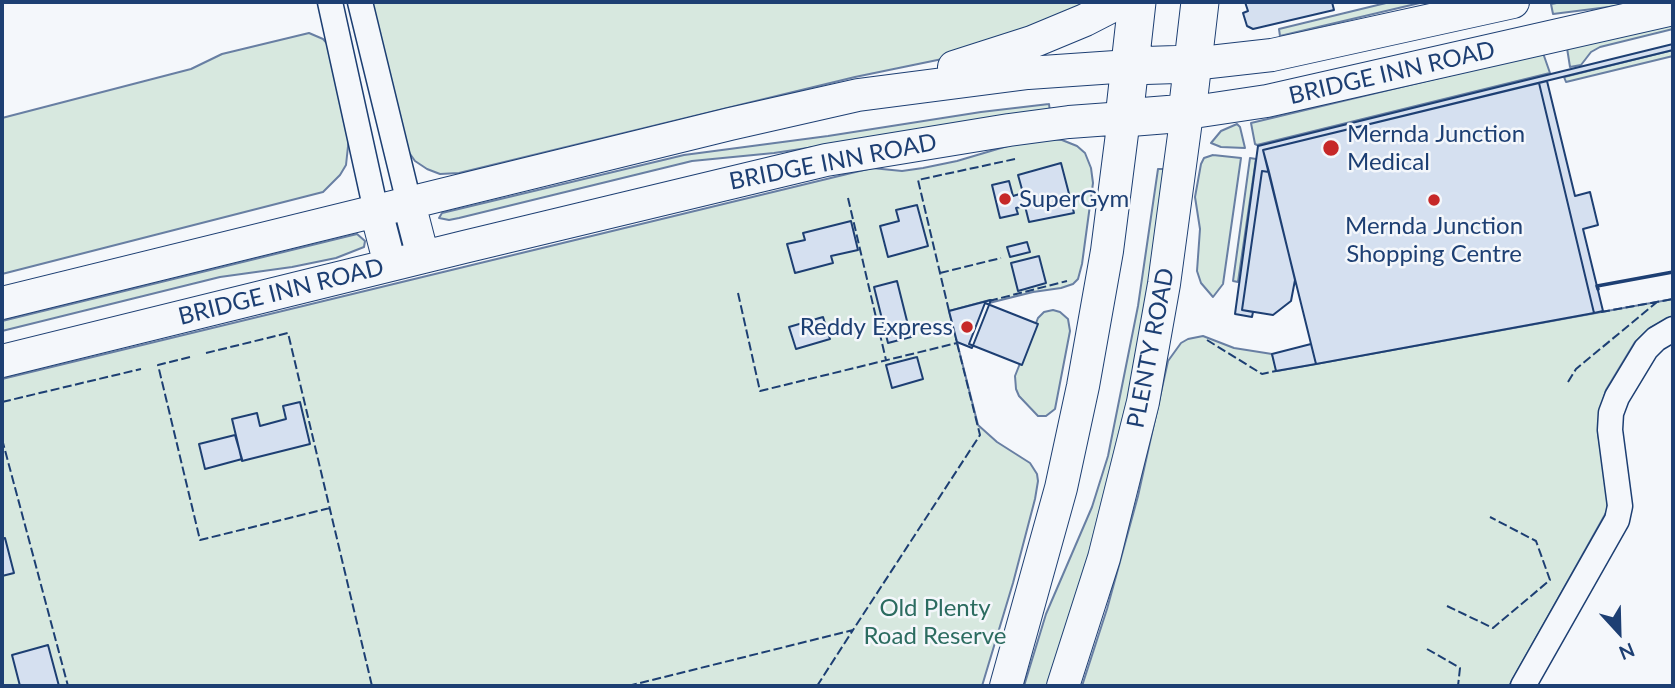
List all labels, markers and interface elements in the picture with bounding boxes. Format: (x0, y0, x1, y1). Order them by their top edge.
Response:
street label: BRIDGE INN ROAD (1286, 35, 1498, 111)
place label: Mernda Junction Medical (1347, 120, 1525, 176)
street label: BRIDGE INN ROAD (727, 128, 939, 196)
marker: Mernda Junction Medical (1321, 138, 1341, 158)
place label: SuperGym (1019, 185, 1129, 213)
marker: SuperGym (997, 191, 1013, 207)
marker: Mernda Junction Shopping Centre (1426, 192, 1442, 208)
place label: Mernda Junction Shopping Centre (1345, 212, 1523, 268)
street label: BRIDGE INN ROAD (175, 253, 387, 331)
street label: PLENTY ROAD (1121, 266, 1181, 430)
place label: Reddy Express (800, 313, 953, 341)
marker: Reddy Express (959, 319, 975, 335)
park label: Old Plenty Road Reserve (864, 594, 1006, 650)
north arrow (1584, 597, 1654, 667)
text: N (1616, 639, 1638, 665)

